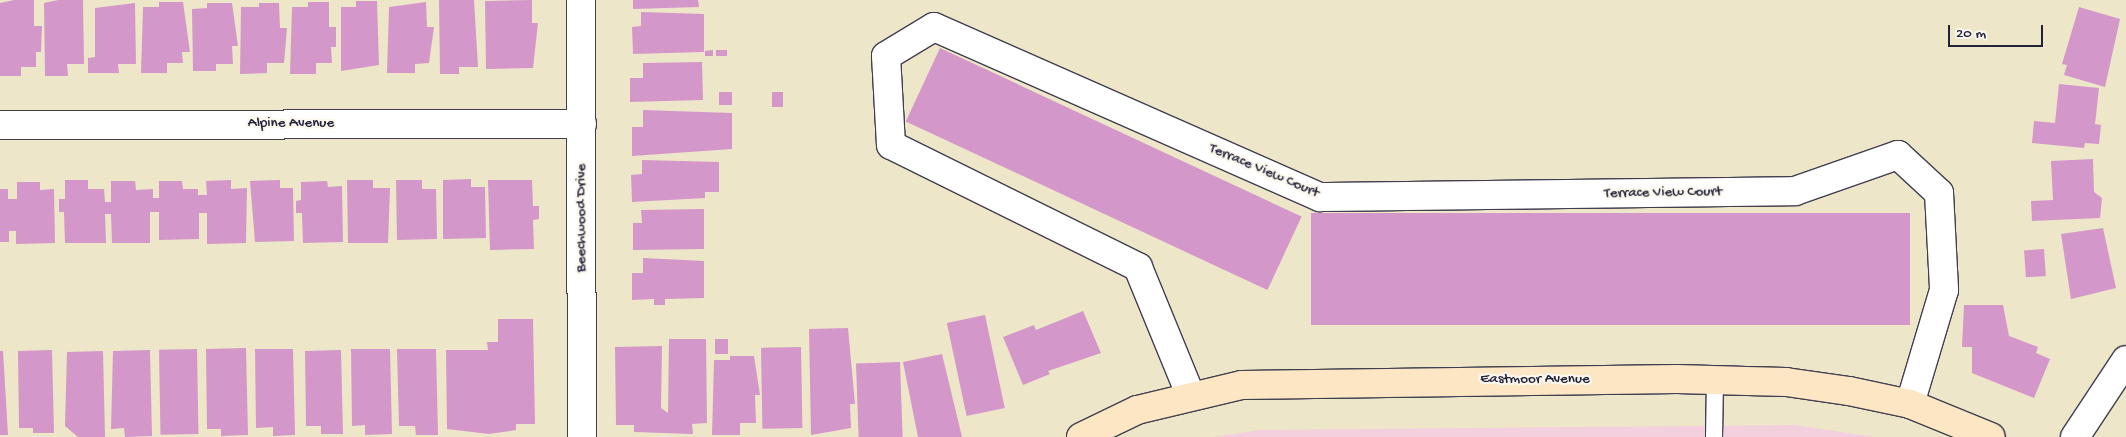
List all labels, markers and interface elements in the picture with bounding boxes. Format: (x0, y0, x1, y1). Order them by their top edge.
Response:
scale bar (1951, 15, 2046, 47)
text: 20 m (1956, 25, 1986, 43)
street label: Alpine Avenue (248, 115, 334, 133)
street label: Terrace View Court (1206, 140, 1322, 202)
street label: Beechwood Drive (573, 164, 591, 272)
street label: Terrace View Court (1604, 183, 1722, 203)
street label: Eastmoor Avenue (1480, 371, 1590, 389)

